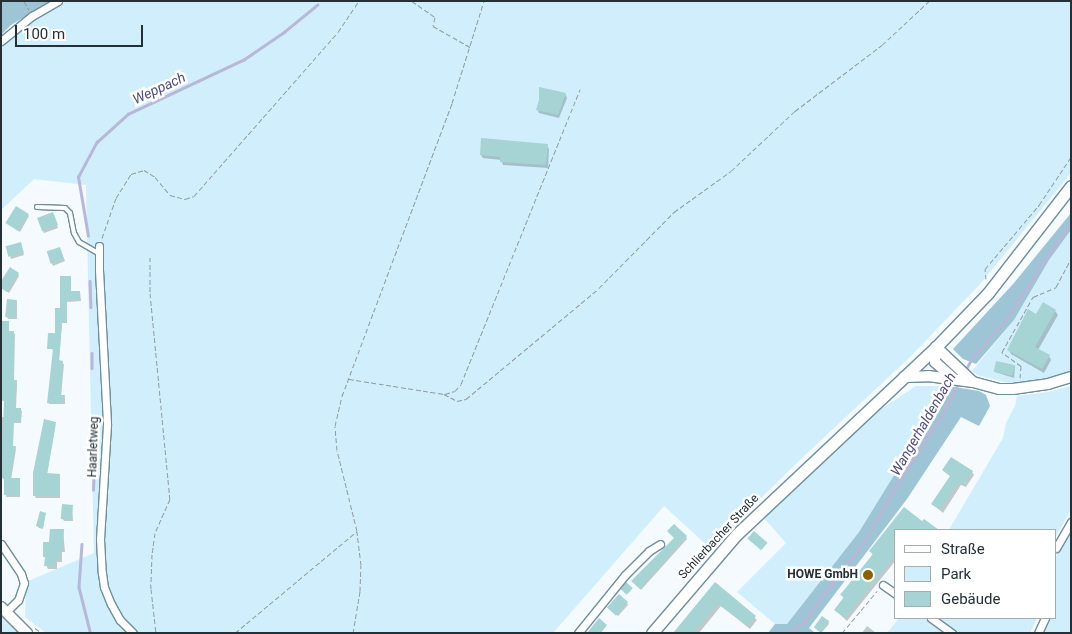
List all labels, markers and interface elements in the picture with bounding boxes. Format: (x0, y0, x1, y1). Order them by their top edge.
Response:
scale bar (18, 15, 145, 47)
text: 100 m (23, 25, 65, 43)
water label: Weppach (130, 68, 188, 108)
water label: Wangerhaldenbach (887, 369, 959, 479)
street label: Haarletweg (86, 416, 102, 478)
street label: Schlierbacher Straße (676, 492, 762, 582)
legend (894, 529, 1057, 619)
text: Straße (941, 540, 985, 558)
text: Park (941, 565, 971, 583)
place label: HOWE GmbH (787, 568, 858, 582)
marker: HOWE GmbH (862, 569, 874, 581)
text: Gebäude (941, 590, 1000, 608)

